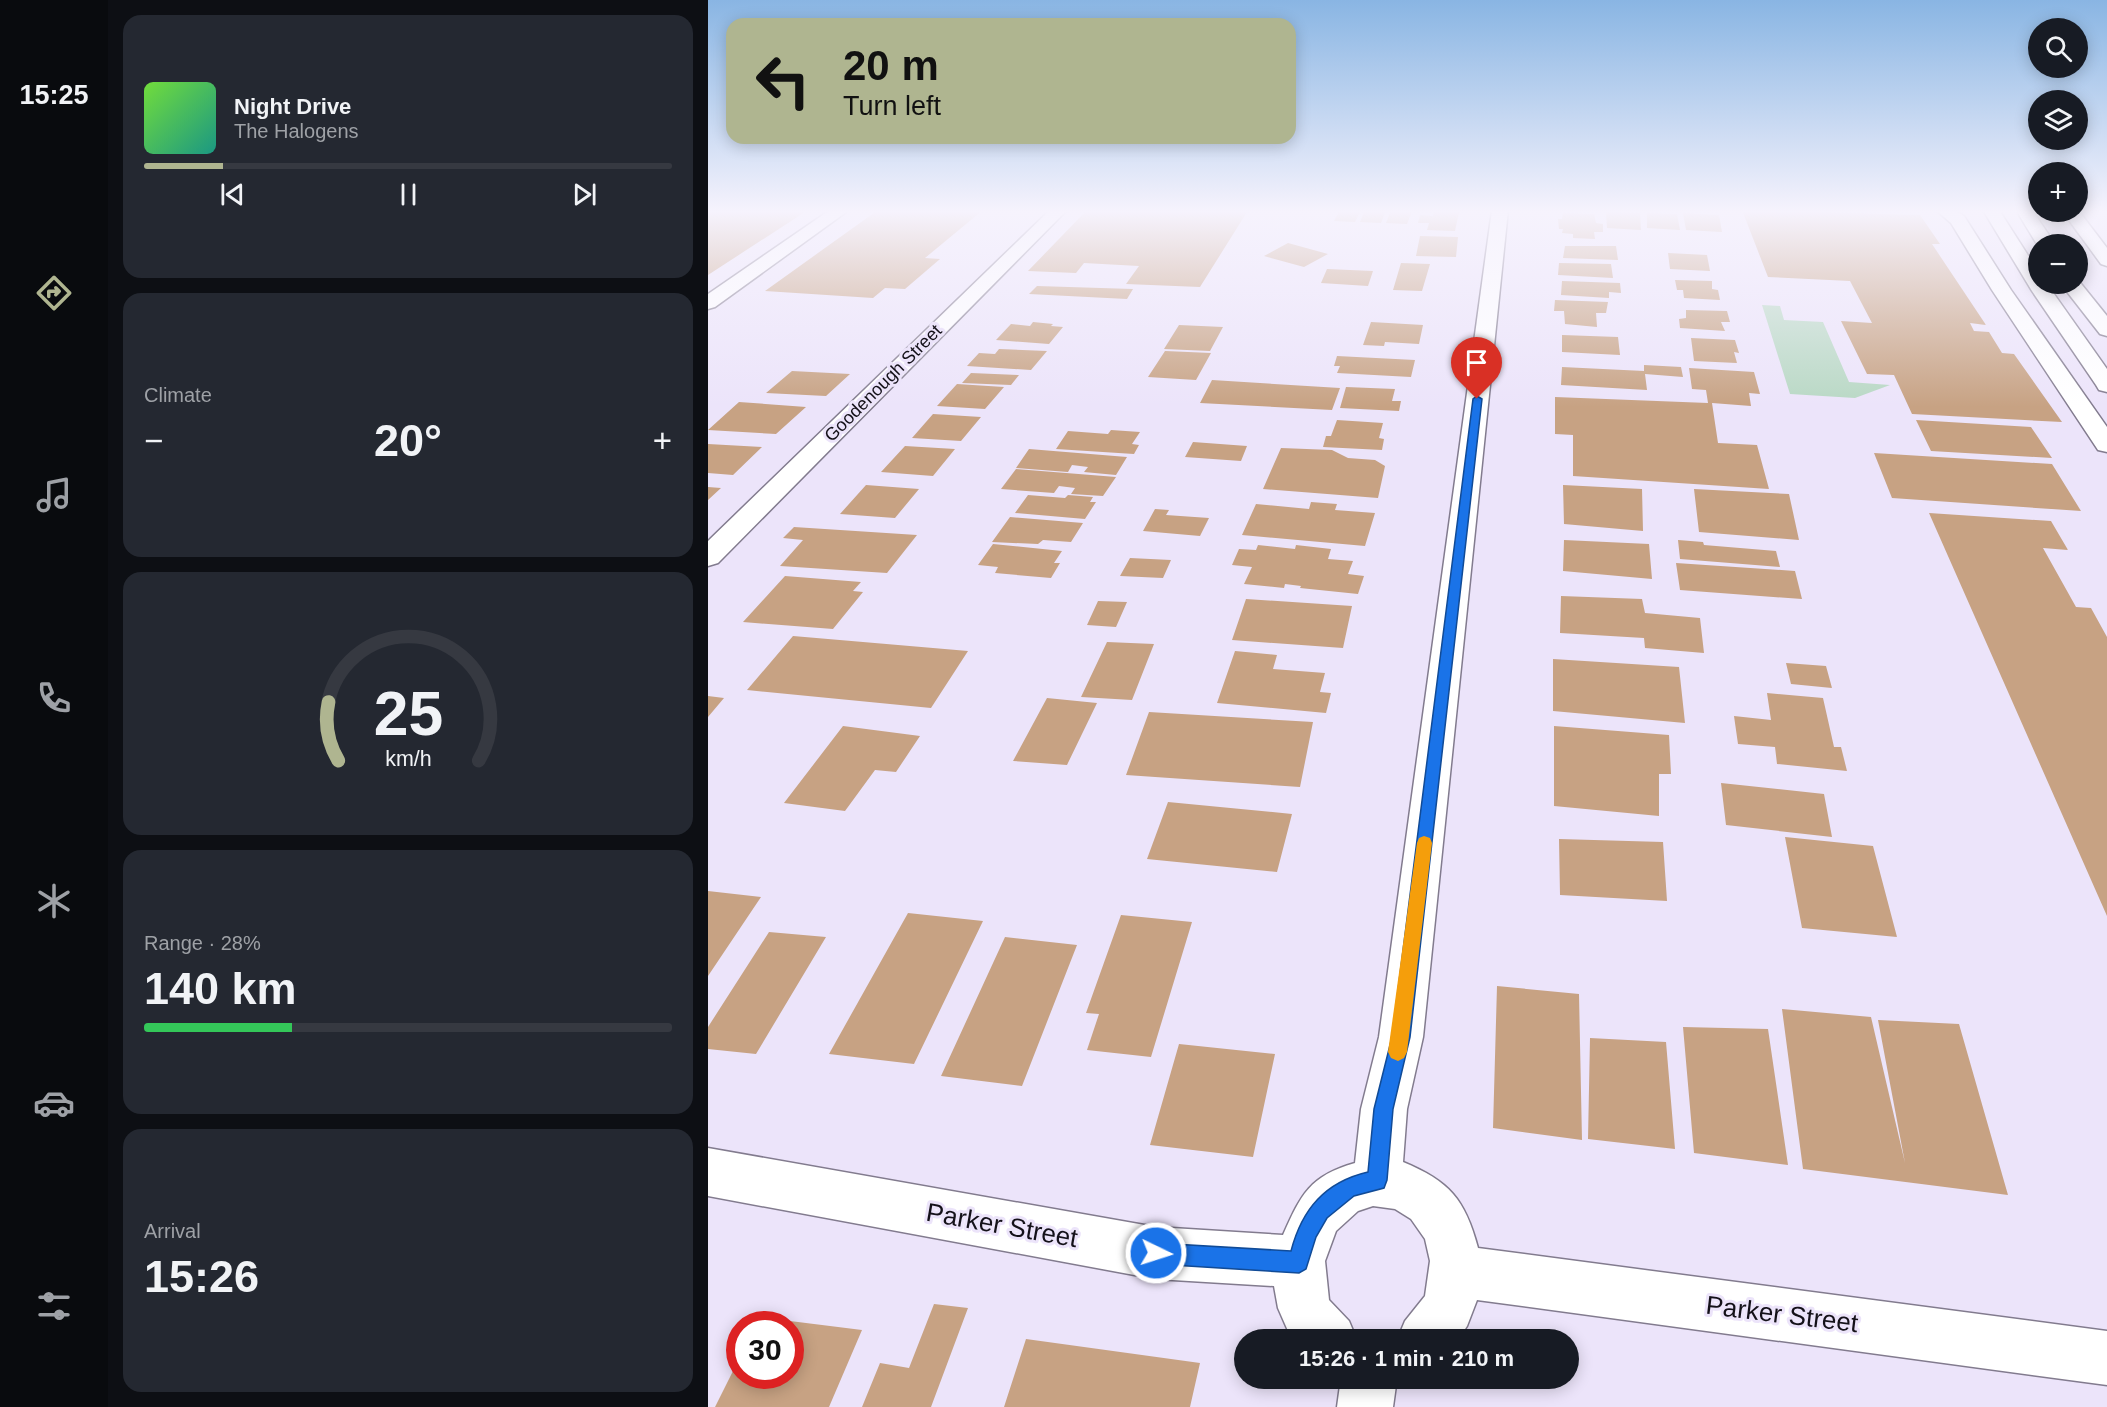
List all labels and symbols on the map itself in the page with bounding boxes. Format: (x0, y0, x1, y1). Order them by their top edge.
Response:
street label: Goodenough Street (820, 320, 946, 446)
pin (1451, 337, 1502, 399)
street label: Parker Street (924, 1197, 1081, 1253)
position arrow (1124, 1221, 1188, 1285)
street label: Parker Street (1704, 1290, 1861, 1338)
speed limit sign: 30 (726, 1311, 804, 1389)

